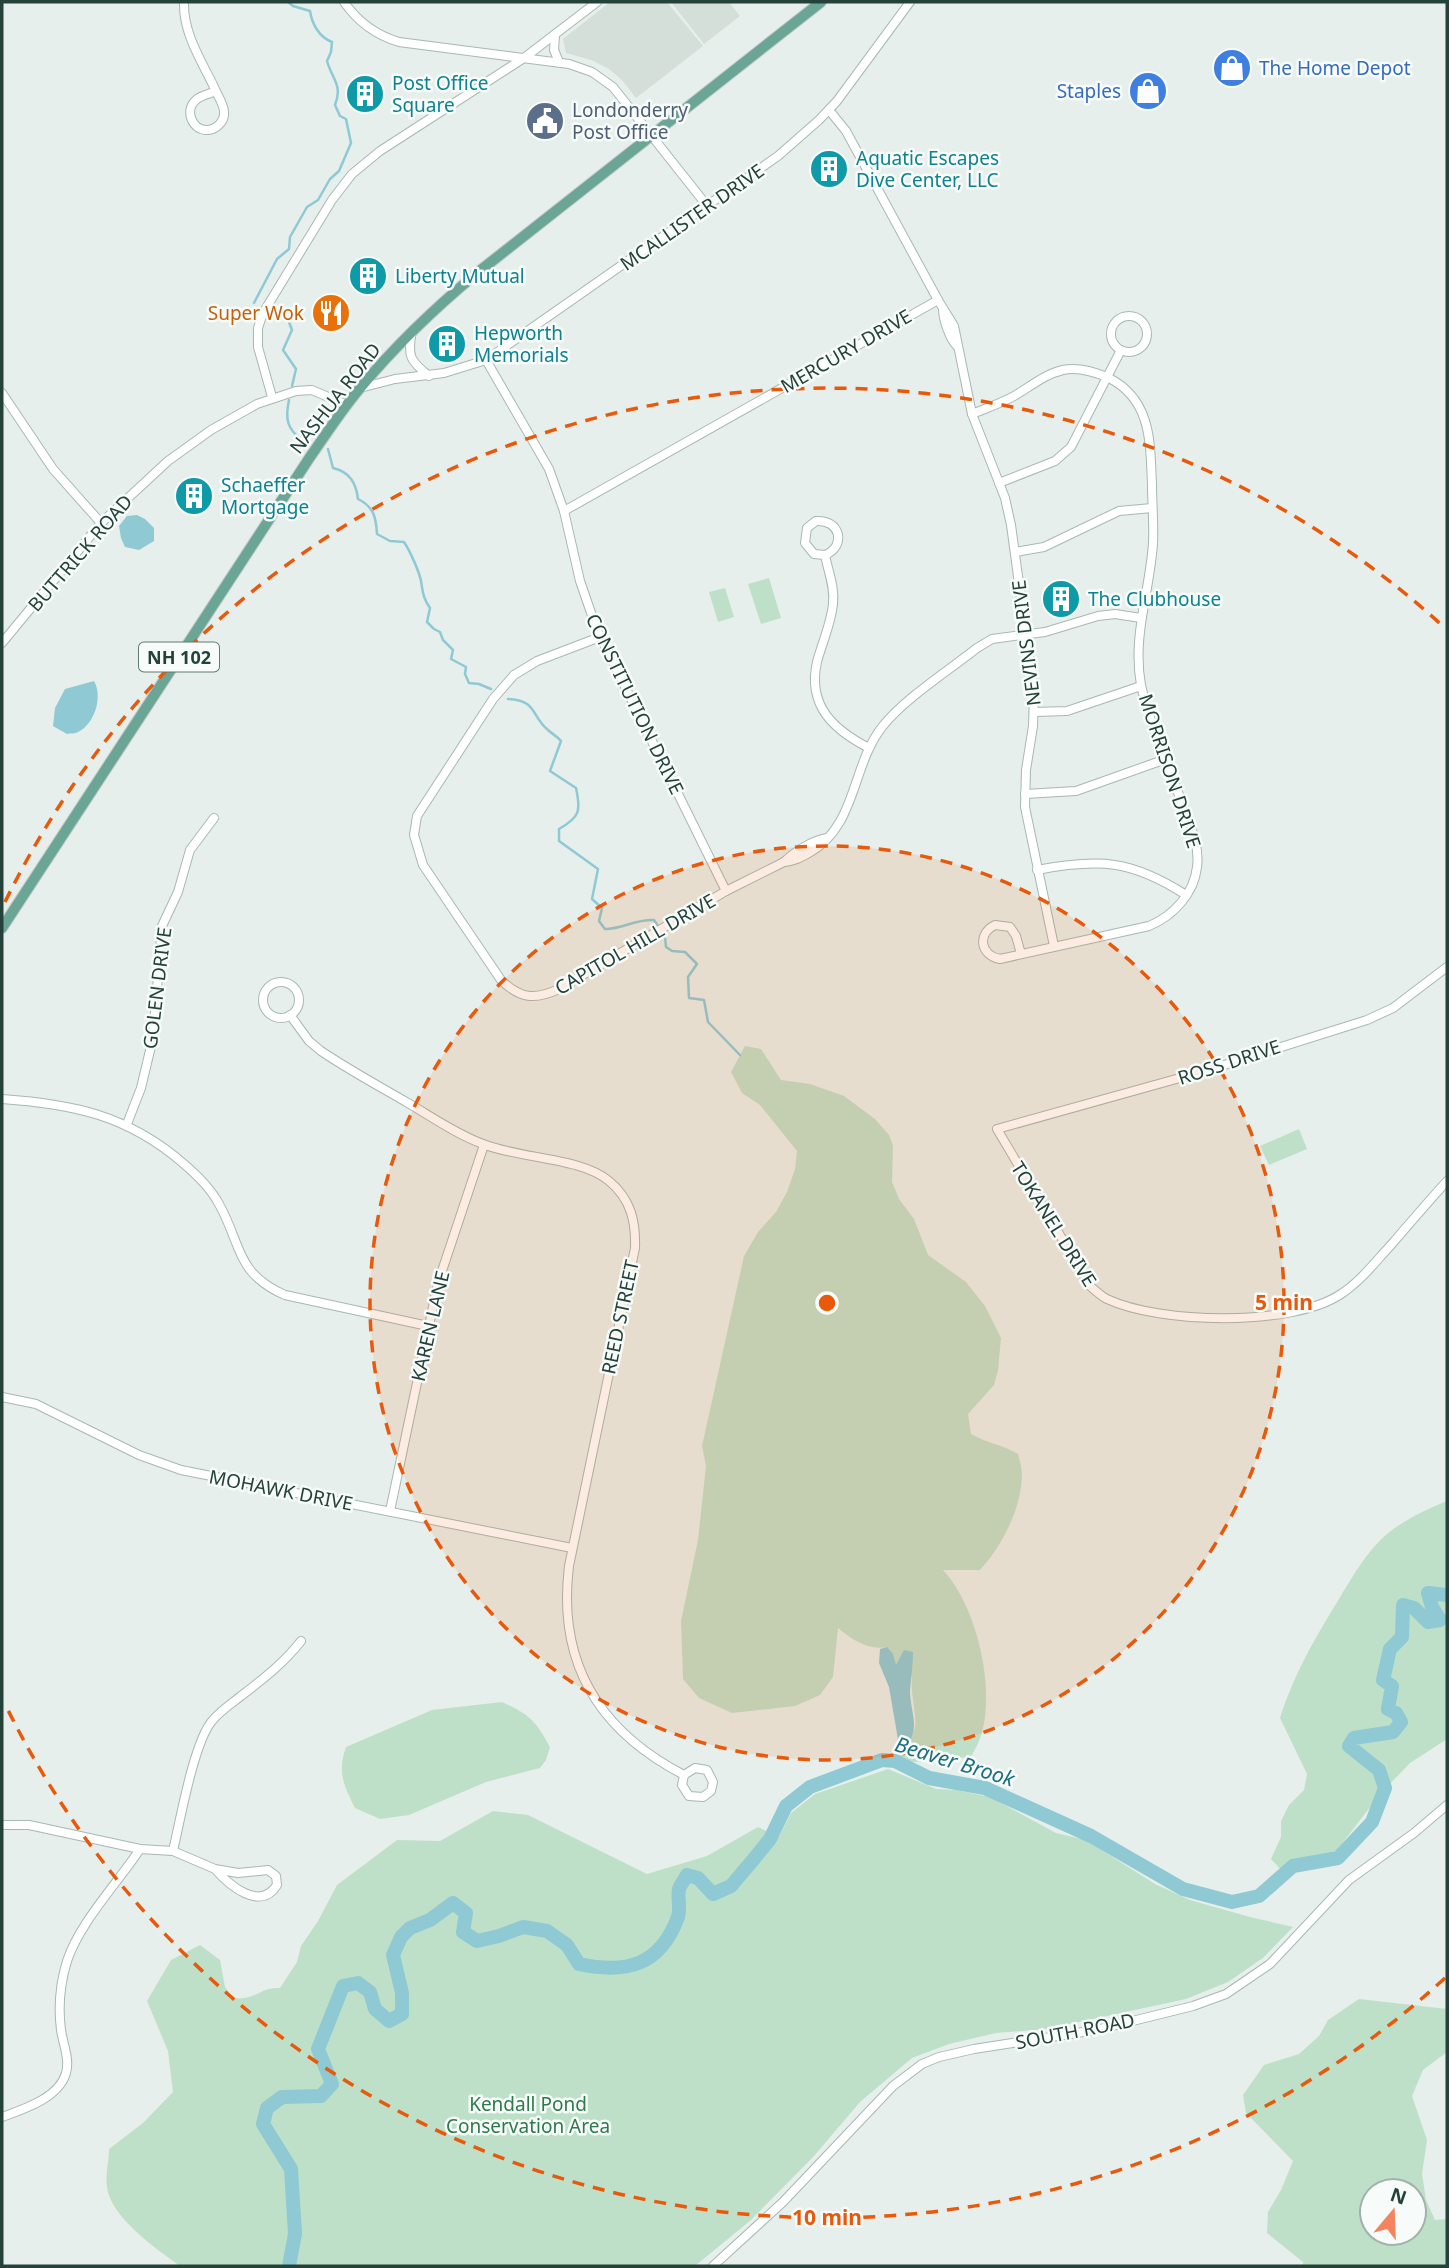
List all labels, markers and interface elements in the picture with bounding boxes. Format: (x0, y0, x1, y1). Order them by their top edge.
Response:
shop icon: The Home Depot (1211, 47, 1253, 89)
place label: The Home Depot (1259, 55, 1411, 81)
place label: Post Office Square (392, 70, 489, 118)
shop icon: Staples (1127, 70, 1169, 112)
building icon: Post Office Square (344, 73, 386, 115)
place label: Staples (1057, 78, 1121, 104)
place label: Londonderry Post Office (572, 97, 688, 145)
public building icon: Londonderry Post Office (524, 100, 566, 142)
place label: Aquatic Escapes Dive Center, LLC (856, 145, 999, 193)
building icon: Aquatic Escapes Dive Center, LLC (808, 148, 850, 190)
street label: MCALLISTER DRIVE (615, 158, 769, 276)
building icon: Liberty Mutual (347, 255, 389, 297)
place label: Liberty Mutual (395, 263, 525, 289)
restaurant icon: Super Wok (310, 292, 352, 334)
place label: Super Wok (208, 300, 304, 326)
street label: MERCURY DRIVE (776, 303, 916, 399)
place label: Hepworth Memorials (474, 320, 569, 368)
building icon: Hepworth Memorials (426, 323, 468, 365)
street label: NASHUA ROAD (283, 337, 387, 459)
place label: Schaeffer Mortgage (221, 472, 309, 520)
building icon: Schaeffer Mortgage (173, 475, 215, 517)
street label: BUTTRICK ROAD (22, 489, 138, 617)
building icon: The Clubhouse (1040, 578, 1082, 620)
street label: NEVINS DRIVE (1005, 579, 1047, 707)
place label: The Clubhouse (1088, 586, 1221, 612)
street label: CONSTITUTION DRIVE (580, 609, 690, 799)
road number: NH 102 (139, 642, 219, 672)
street label: MORRISON DRIVE (1133, 690, 1207, 852)
street label: CAPITOL HILL DRIVE (550, 887, 720, 1001)
street label: GOLEN DRIVE (137, 926, 177, 1050)
street label: ROSS DRIVE (1174, 1033, 1284, 1091)
street label: TOKANEL DRIVE (1005, 1157, 1103, 1291)
street label: REED STREET (595, 1257, 645, 1377)
street label: KAREN LANE (405, 1268, 455, 1384)
text: 5 min (1255, 1288, 1313, 1316)
centre of rings (815, 1291, 839, 1315)
street label: MOHAWK DRIVE (207, 1463, 355, 1517)
water label: Beaver Brook (892, 1730, 1020, 1793)
street label: SOUTH ROAD (1013, 2007, 1137, 2055)
park label: Kendall Pond Conservation Area (446, 2091, 610, 2139)
north arrow (1358, 2177, 1428, 2247)
text: N (1387, 2181, 1410, 2211)
text: 10 min (792, 2203, 862, 2231)

